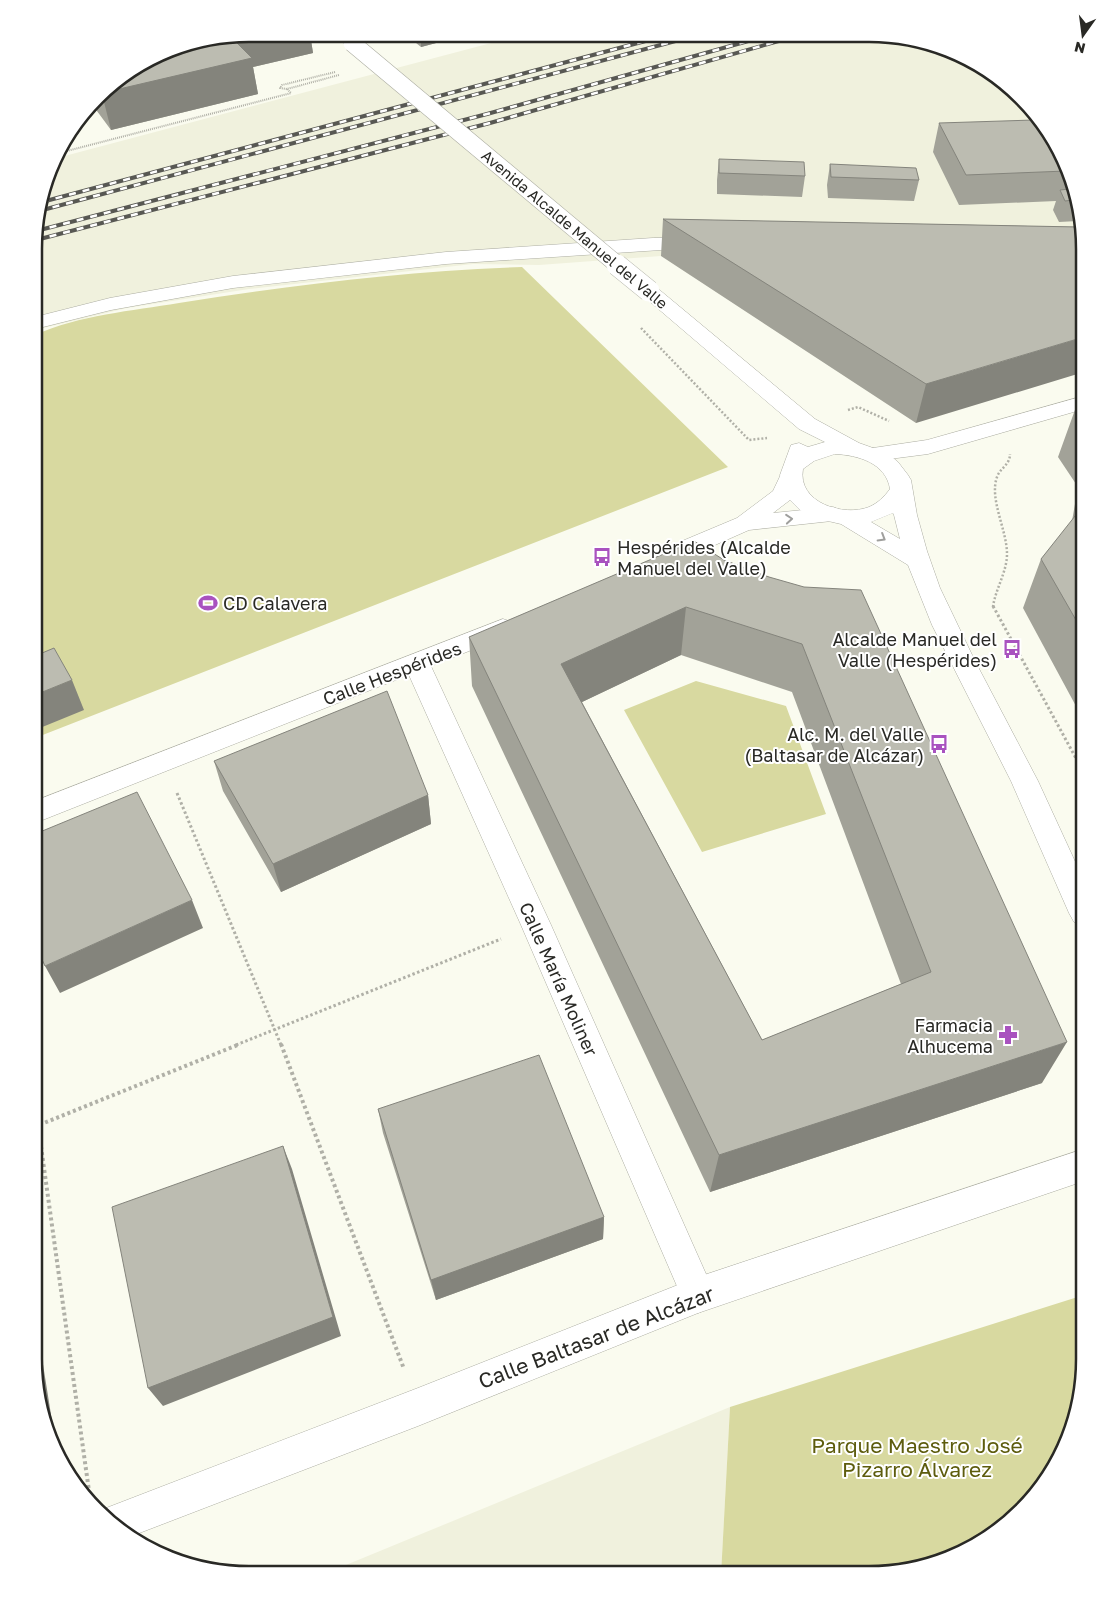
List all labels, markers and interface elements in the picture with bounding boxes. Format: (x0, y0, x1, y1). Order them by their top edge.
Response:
north arrow (1058, 10, 1108, 60)
text: N (1073, 39, 1087, 58)
street label: Avenida Alcalde Manuel del Valle (478, 146, 672, 312)
one-way arrow (785, 514, 793, 525)
one-way arrow (876, 532, 885, 541)
place label: Hespérides (Alcalde Manuel del Valle) (617, 536, 791, 579)
bus stop icon: Hespérides (Alcalde Manuel del Valle) (591, 546, 613, 568)
sports icon: CD Calavera (197, 592, 219, 614)
place label: CD Calavera (223, 592, 328, 614)
place label: Alcalde Manuel del Valle (Hespérides) (833, 628, 997, 671)
street label: Calle Hespérides (320, 636, 464, 710)
bus stop icon: Alcalde Manuel del Valle (Hespérides) (1001, 638, 1023, 660)
place label: Alc. M. del Valle (Baltasar de Alcázar) (744, 723, 924, 766)
bus stop icon: Alc. M. del Valle (Baltasar de Alcázar) (928, 733, 950, 755)
street label: Calle María Moliner (515, 899, 603, 1059)
place label: Farmacia Alhucema (907, 1014, 993, 1057)
pharmacy icon: Farmacia Alhucema (997, 1024, 1019, 1046)
street label: Calle Baltasar de Alcázar (474, 1280, 718, 1394)
park label: Parque Maestro José Pizarro Álvarez (811, 1432, 1023, 1482)

